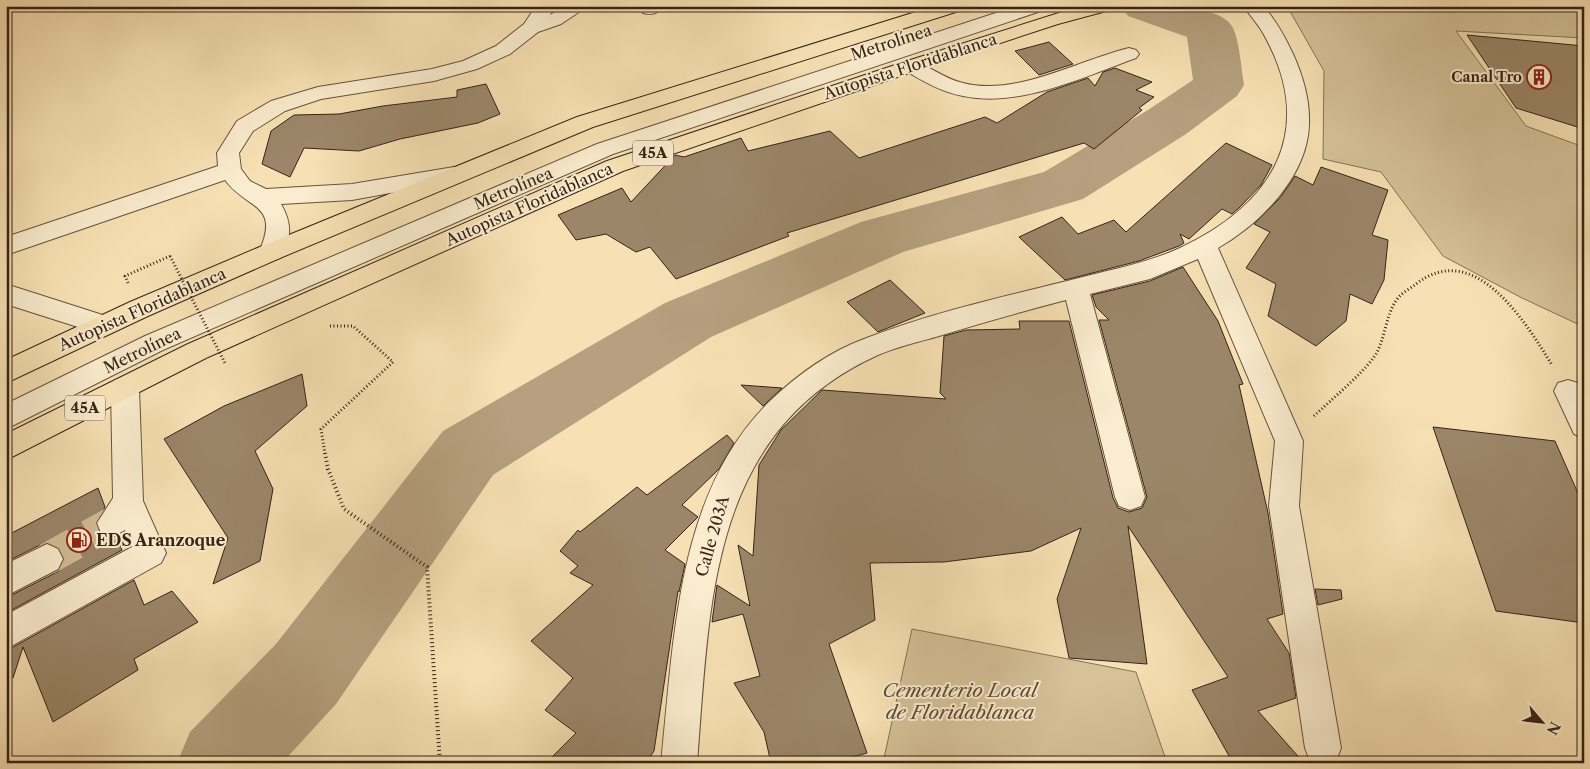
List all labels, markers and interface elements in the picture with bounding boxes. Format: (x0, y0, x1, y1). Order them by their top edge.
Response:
street label: Metrolínea (848, 19, 934, 64)
street label: Autopista Floridablanca (820, 28, 1000, 104)
building icon: Canal Tro (1526, 64, 1552, 90)
place label: Canal Tro (1451, 68, 1522, 86)
road number: 45A (633, 140, 673, 166)
street label: Autopista Floridablanca (441, 158, 616, 250)
street label: Metrolínea (471, 162, 556, 214)
street label: Autopista Floridablanca (54, 263, 229, 355)
street label: Metrolínea (100, 322, 185, 377)
road number: 45A (65, 396, 105, 420)
street label: Calle 203A (691, 492, 733, 579)
fuel station icon: EDS Aranzoque (66, 527, 92, 553)
place label: EDS Aranzoque (96, 530, 226, 550)
park label: Cementerio Local de Floridablanca (883, 679, 1039, 724)
north arrow (1518, 696, 1568, 746)
text: N (1543, 719, 1564, 738)

